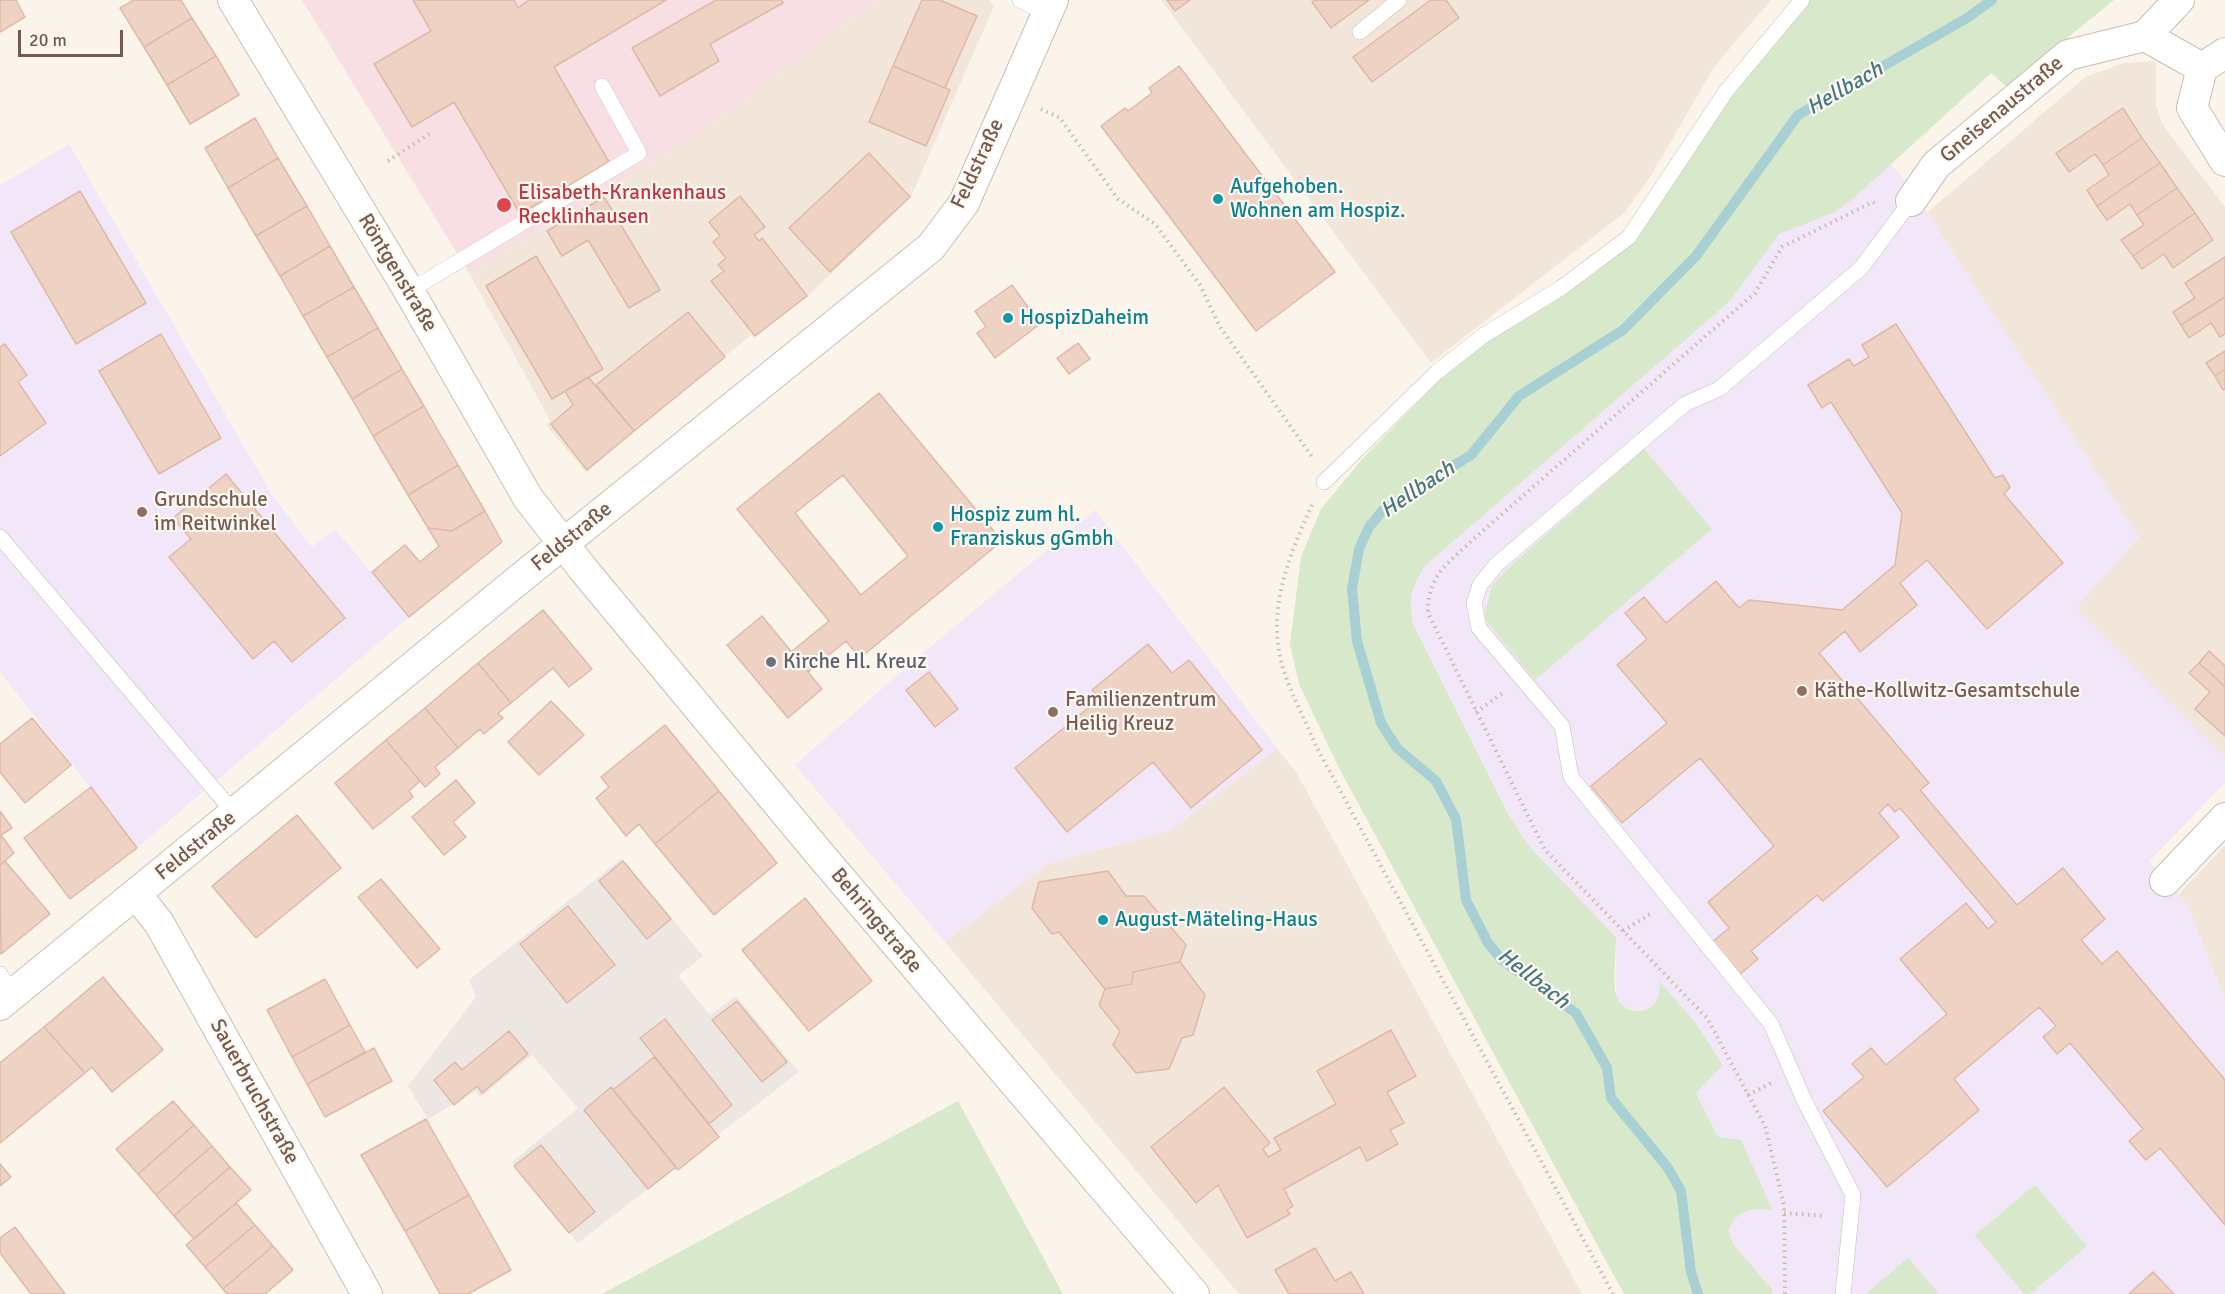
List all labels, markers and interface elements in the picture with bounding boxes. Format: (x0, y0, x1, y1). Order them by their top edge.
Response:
scale bar (21, 18, 126, 56)
text: 20 m (29, 29, 67, 51)
street label: Gneisenaustraße (1935, 51, 2069, 169)
water label: Hellbach (1802, 57, 1888, 121)
street label: Feldstraße (946, 115, 1010, 213)
place label: Aufgehoben. Wohnen am Hospiz. (1230, 174, 1405, 224)
place label: Elisabeth-Krankenhaus Recklinhausen (518, 180, 726, 230)
marker: Aufgehoben. Wohnen am Hospiz. (1211, 192, 1225, 206)
marker: Elisabeth-Krankenhaus Recklinhausen (495, 196, 513, 214)
street label: Röntgenstraße (352, 209, 442, 337)
place label: HospizDaheim (1020, 305, 1149, 331)
marker: HospizDaheim (1001, 311, 1015, 325)
water label: Hellbach (1376, 456, 1460, 524)
place label: Grundschule im Reitwinkel (154, 487, 276, 537)
street label: Feldstraße (527, 497, 617, 577)
place label: Hospiz zum hl. Franziskus gGmbh (950, 502, 1114, 552)
marker: Grundschule im Reitwinkel (135, 505, 149, 519)
marker: Hospiz zum hl. Franziskus gGmbh (931, 520, 945, 534)
place label: Kirche Hl. Kreuz (783, 649, 927, 675)
marker: Kirche Hl. Kreuz (764, 655, 778, 669)
place label: Käthe-Kollwitz-Gesamtschule (1814, 678, 2080, 704)
marker: Käthe-Kollwitz-Gesamtschule (1795, 684, 1809, 698)
place label: Familienzentrum Heilig Kreuz (1065, 687, 1216, 737)
marker: Familienzentrum Heilig Kreuz (1046, 705, 1060, 719)
street label: Feldstraße (151, 806, 241, 886)
street label: Behringstraße (825, 863, 927, 979)
place label: August-Mäteling-Haus (1115, 907, 1318, 933)
marker: August-Mäteling-Haus (1096, 913, 1110, 927)
water label: Hellbach (1492, 943, 1574, 1015)
street label: Sauerbruchstraße (204, 1015, 304, 1169)

